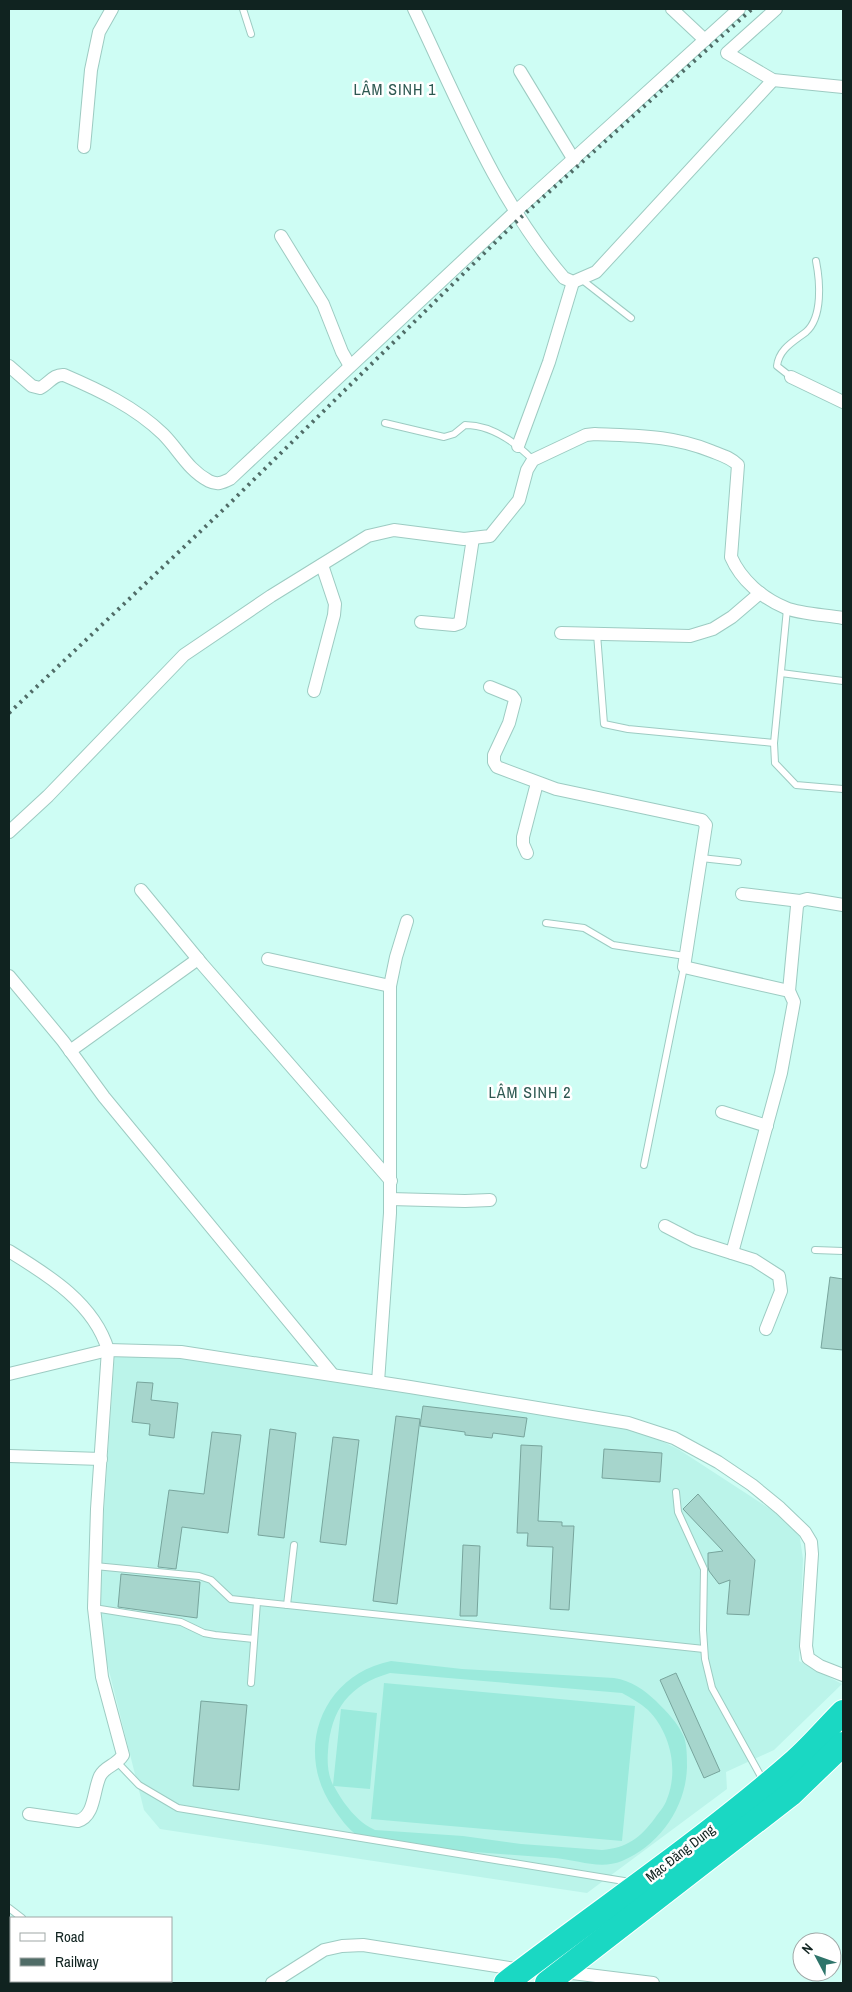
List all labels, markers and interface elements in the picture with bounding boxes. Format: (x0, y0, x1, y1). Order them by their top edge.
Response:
district label: LÂM SINH 1 (354, 78, 436, 100)
district label: LÂM SINH 2 (489, 1081, 571, 1103)
street label: Mạc Đăng Dung (642, 1820, 719, 1886)
legend (10, 1917, 172, 1982)
text: Road (55, 1926, 84, 1947)
north arrow (792, 1932, 842, 1982)
text: N (798, 1939, 817, 1958)
text: Railway (55, 1951, 100, 1972)

